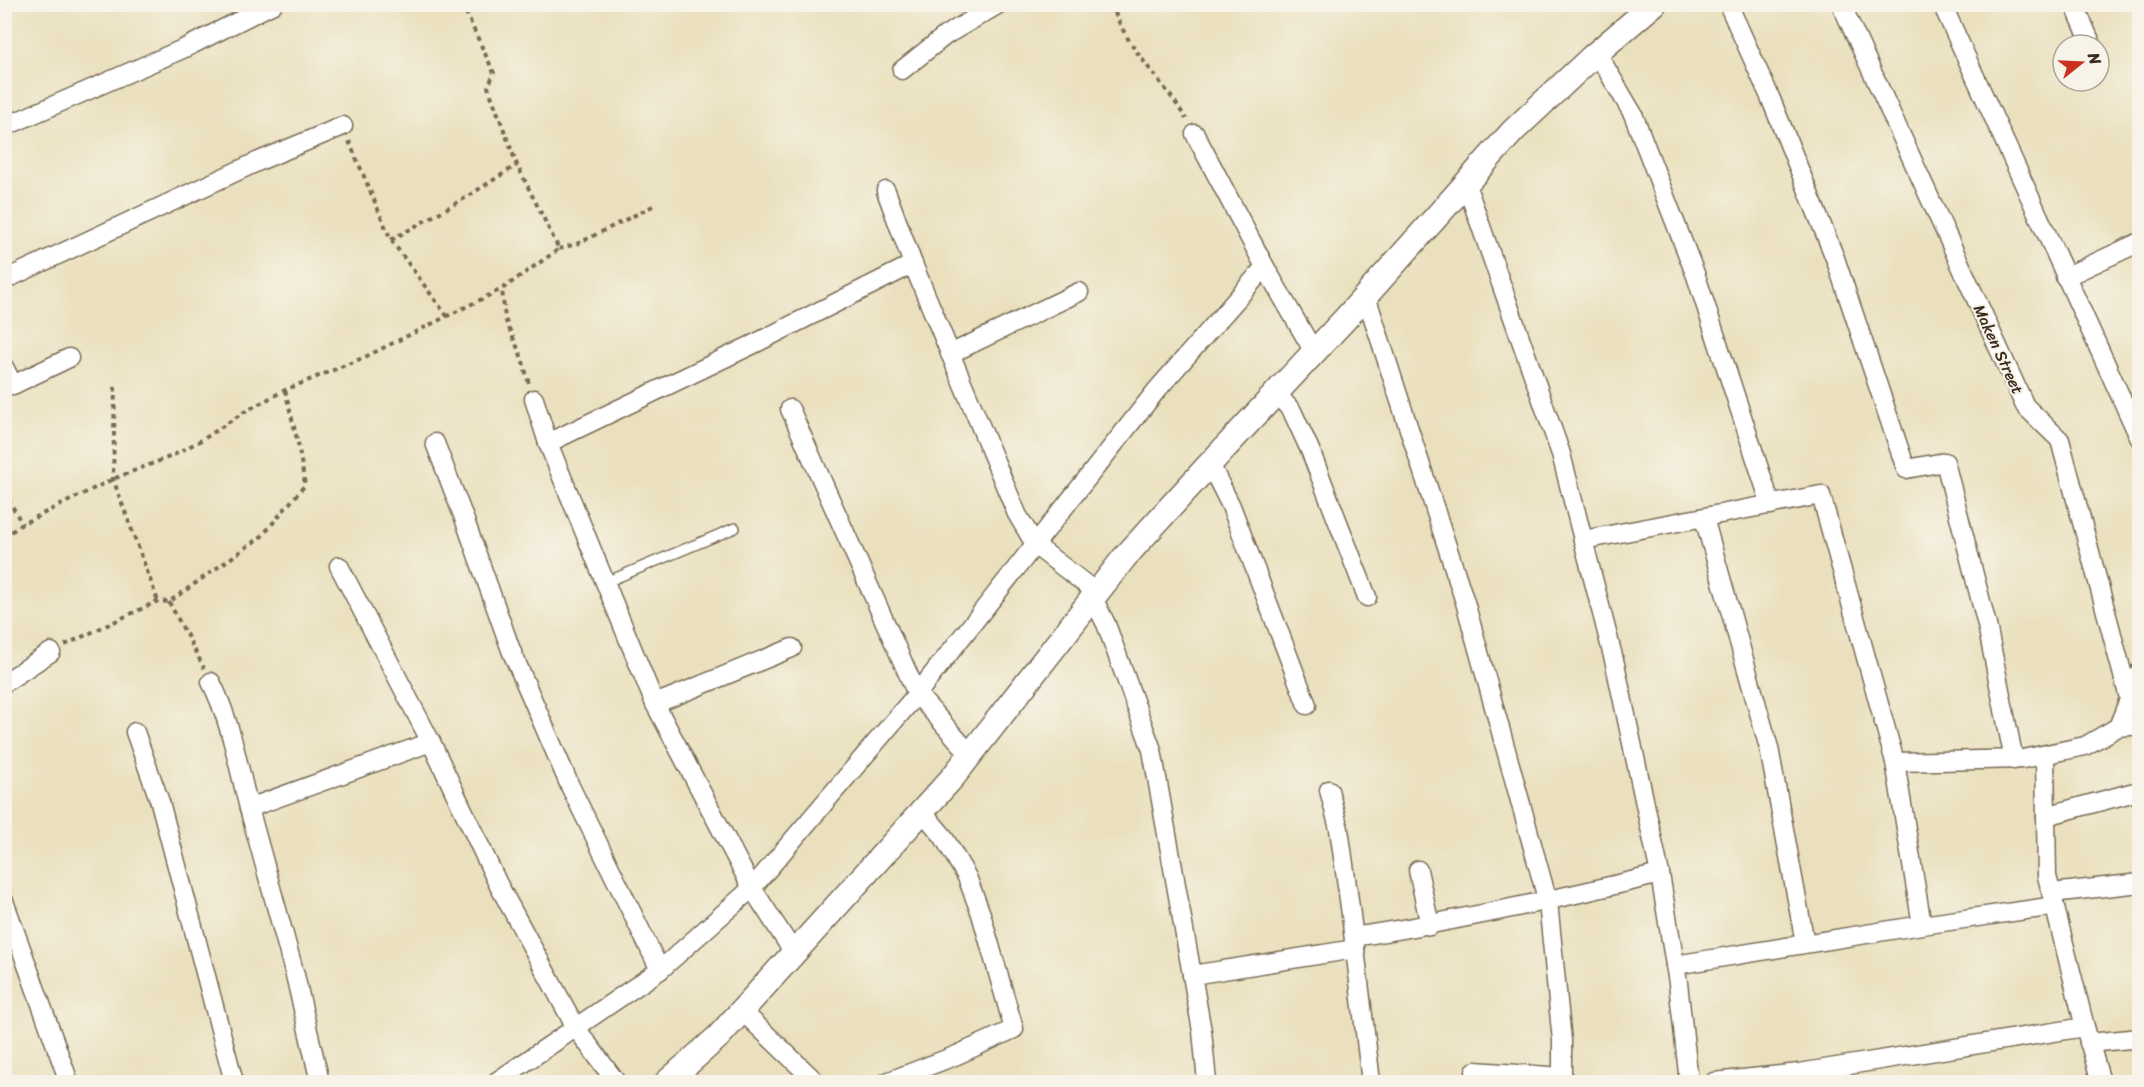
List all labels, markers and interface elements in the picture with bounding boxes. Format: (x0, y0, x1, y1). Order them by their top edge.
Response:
north arrow (2051, 33, 2111, 93)
text: N (2079, 48, 2111, 69)
street label: Maken Street (1965, 299, 2032, 399)

